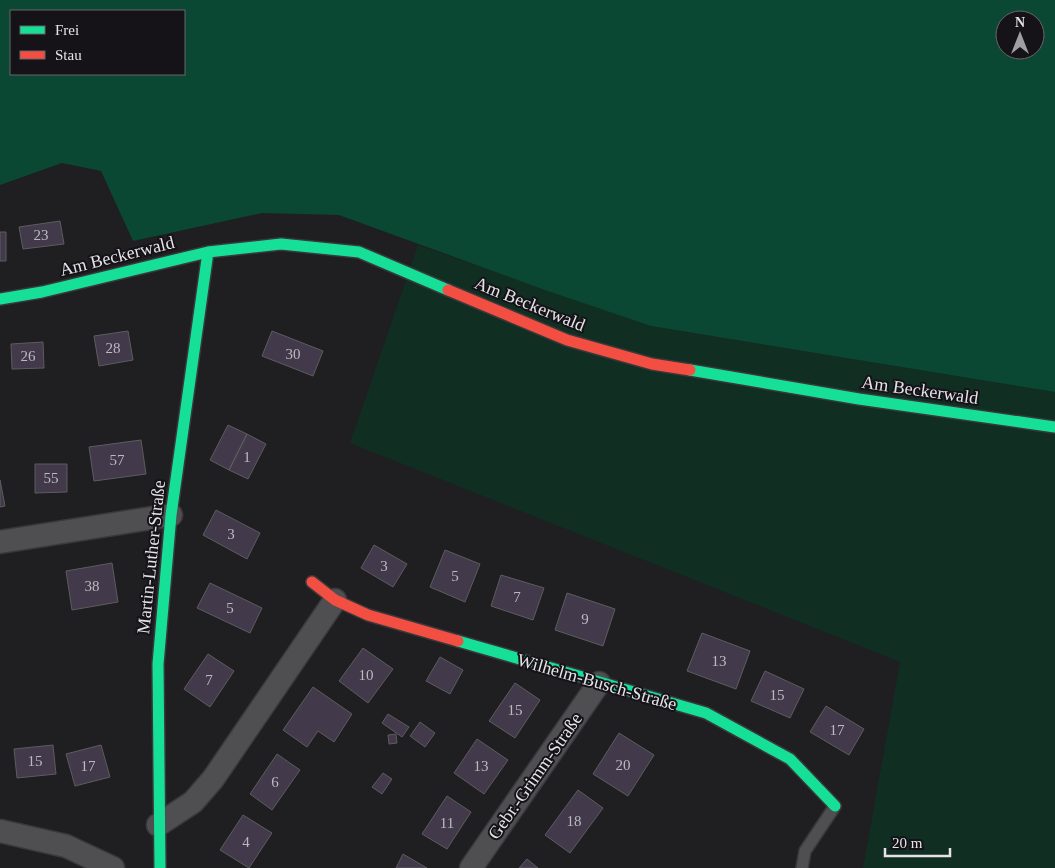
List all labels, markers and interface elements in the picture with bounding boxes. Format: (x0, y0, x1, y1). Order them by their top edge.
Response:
legend (10, 10, 185, 75)
north arrow (995, 10, 1045, 60)
text: N (1015, 15, 1025, 30)
text: Frei (55, 22, 79, 38)
text: Stau (55, 47, 82, 63)
house number: 23 (34, 227, 49, 243)
street label: Am Beckerwald (58, 232, 176, 280)
street label: Am Beckerwald (472, 273, 588, 335)
house number: 28 (106, 340, 121, 356)
house number: 30 (286, 346, 301, 362)
house number: 26 (21, 348, 36, 364)
street label: Am Beckerwald (860, 372, 980, 408)
house number: 1 (243, 449, 251, 465)
house number: 57 (110, 452, 125, 468)
house number: 55 (44, 470, 59, 486)
street label: Martin-Luther-Straße (133, 479, 169, 635)
house number: 3 (227, 526, 235, 542)
house number: 3 (380, 558, 388, 574)
house number: 5 (451, 568, 459, 584)
house number: 38 (85, 578, 100, 594)
house number: 7 (513, 589, 521, 605)
house number: 5 (226, 600, 234, 616)
house number: 9 (581, 611, 589, 627)
street label: Wilhelm-Busch-Straße (515, 650, 679, 714)
house number: 13 (712, 653, 727, 669)
house number: 10 (359, 667, 374, 683)
house number: 7 (205, 672, 213, 688)
house number: 15 (770, 687, 785, 703)
house number: 15 (508, 702, 523, 718)
street label: Gebr.-Grimm-Straße (484, 709, 586, 843)
house number: 17 (830, 722, 845, 738)
house number: 15 (28, 753, 43, 769)
house number: 20 (616, 757, 631, 773)
house number: 17 (81, 758, 96, 774)
house number: 13 (474, 758, 489, 774)
house number: 6 (271, 774, 279, 790)
house number: 18 (567, 813, 582, 829)
house number: 11 (440, 815, 454, 831)
scale bar (885, 826, 950, 858)
house number: 4 (242, 834, 250, 850)
text: 20 m (892, 835, 923, 851)

